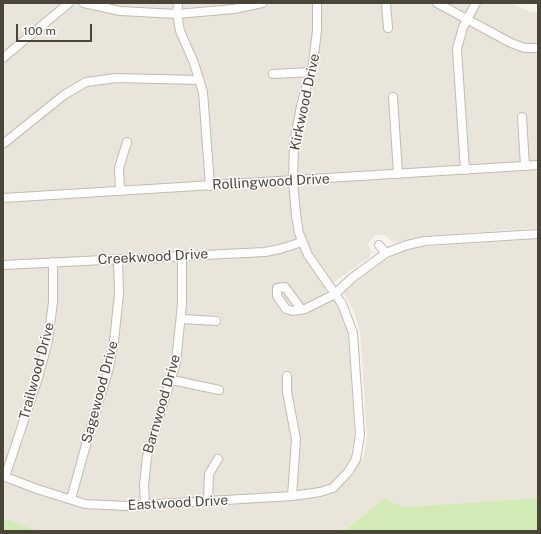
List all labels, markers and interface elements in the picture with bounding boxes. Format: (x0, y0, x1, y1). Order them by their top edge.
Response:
scale bar (18, 16, 94, 42)
text: 100 m (23, 24, 56, 38)
street label: Kirkwood Drive (287, 52, 323, 152)
street label: Rollingwood Drive (212, 171, 330, 193)
street label: Creekwood Drive (97, 246, 209, 268)
street label: Trailwood Drive (16, 320, 58, 422)
street label: Sagewood Drive (78, 339, 122, 445)
street label: Barnwood Drive (140, 353, 184, 455)
street label: Eastwood Drive (127, 492, 229, 514)

